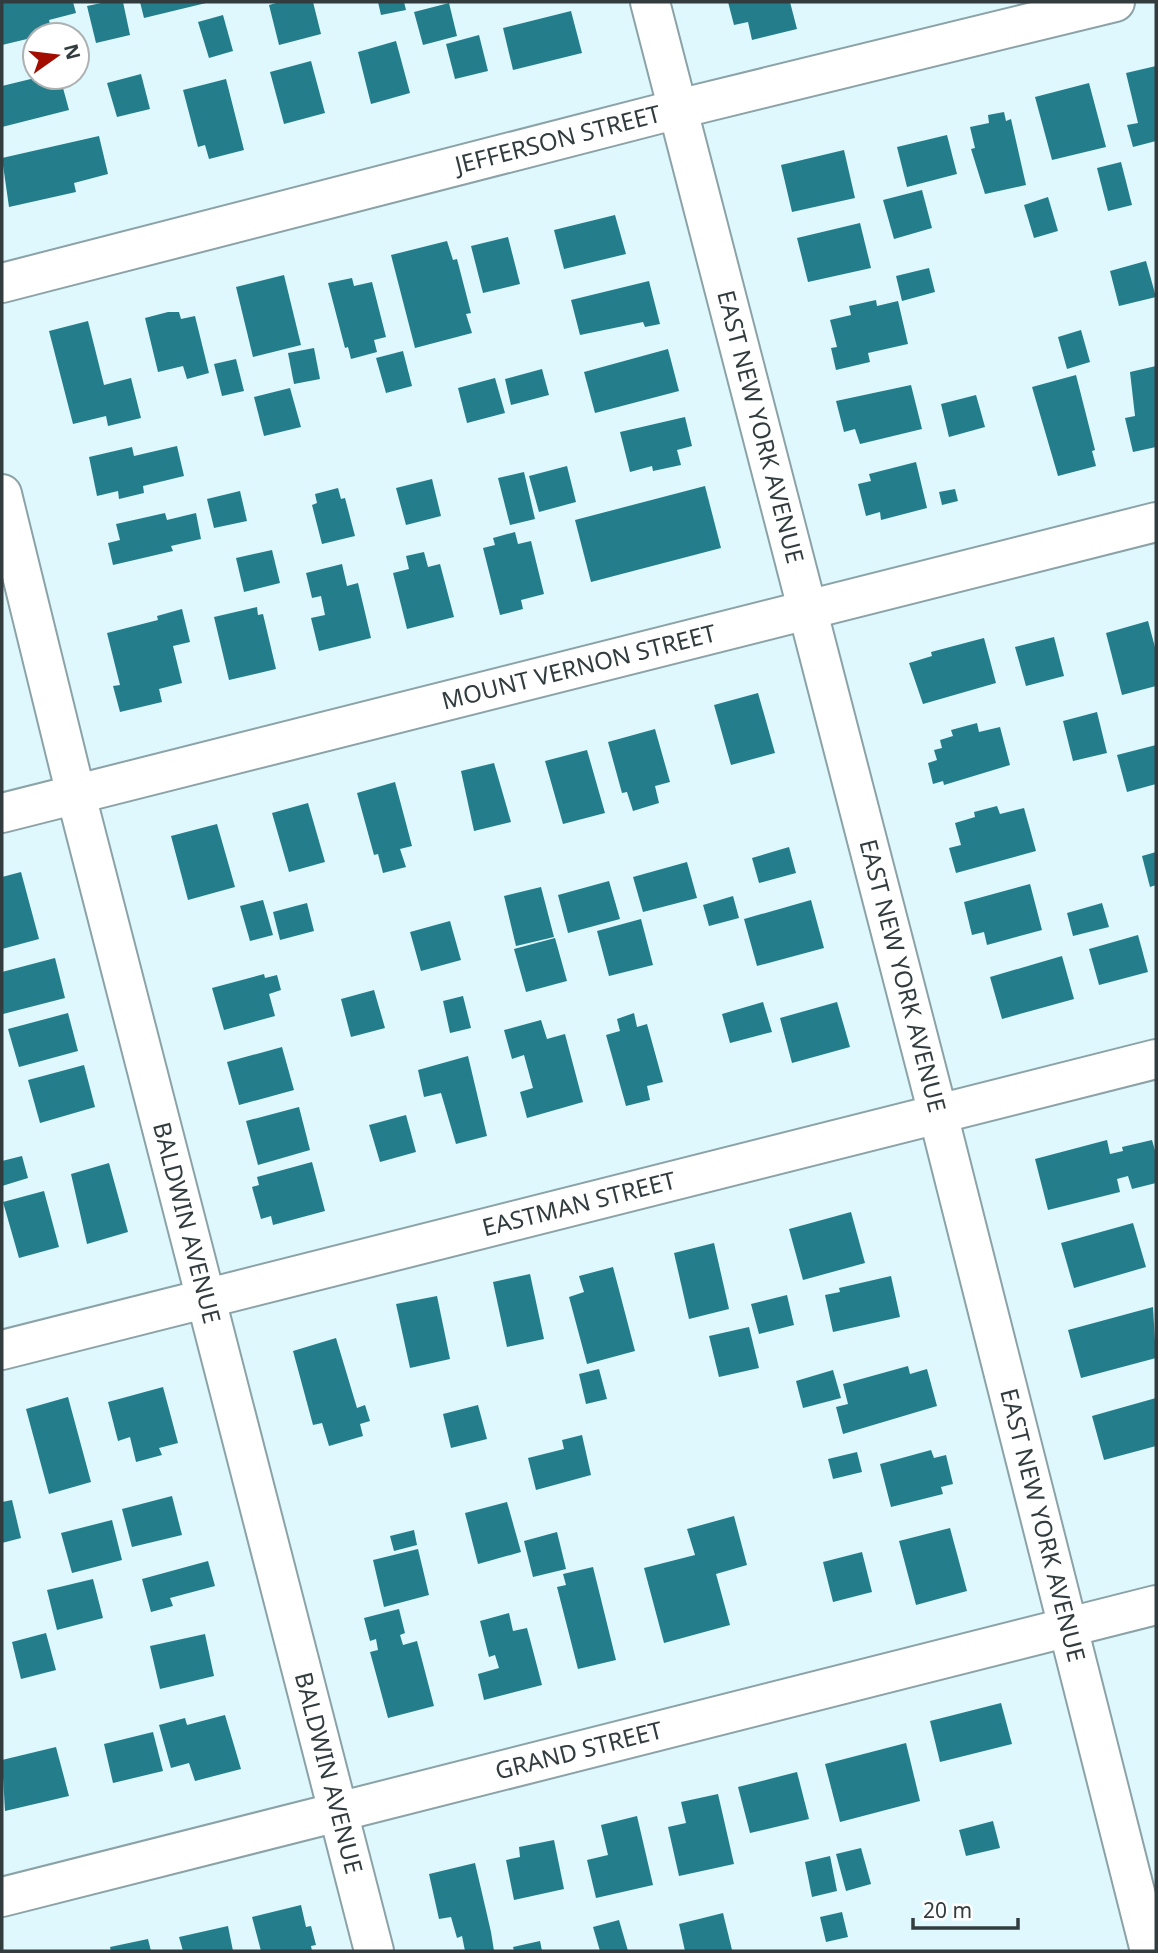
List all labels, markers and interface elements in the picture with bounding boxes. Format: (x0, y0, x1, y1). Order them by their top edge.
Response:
north arrow (21, 21, 91, 91)
text: N (58, 41, 87, 63)
street label: JEFFERSON STREET (449, 96, 664, 181)
street label: EAST NEW YORK AVENUE (710, 286, 813, 567)
street label: MOUNT VERNON STREET (438, 615, 720, 716)
street label: EAST NEW YORK AVENUE (852, 835, 955, 1116)
street label: BALDWIN AVENUE (146, 1118, 230, 1327)
street label: EASTMAN STREET (478, 1163, 679, 1243)
street label: EAST NEW YORK AVENUE (993, 1385, 1094, 1665)
street label: BALDWIN AVENUE (288, 1668, 371, 1877)
street label: GRAND STREET (491, 1712, 666, 1787)
scale bar (913, 1886, 1018, 1930)
text: 20 m (923, 1896, 972, 1924)

